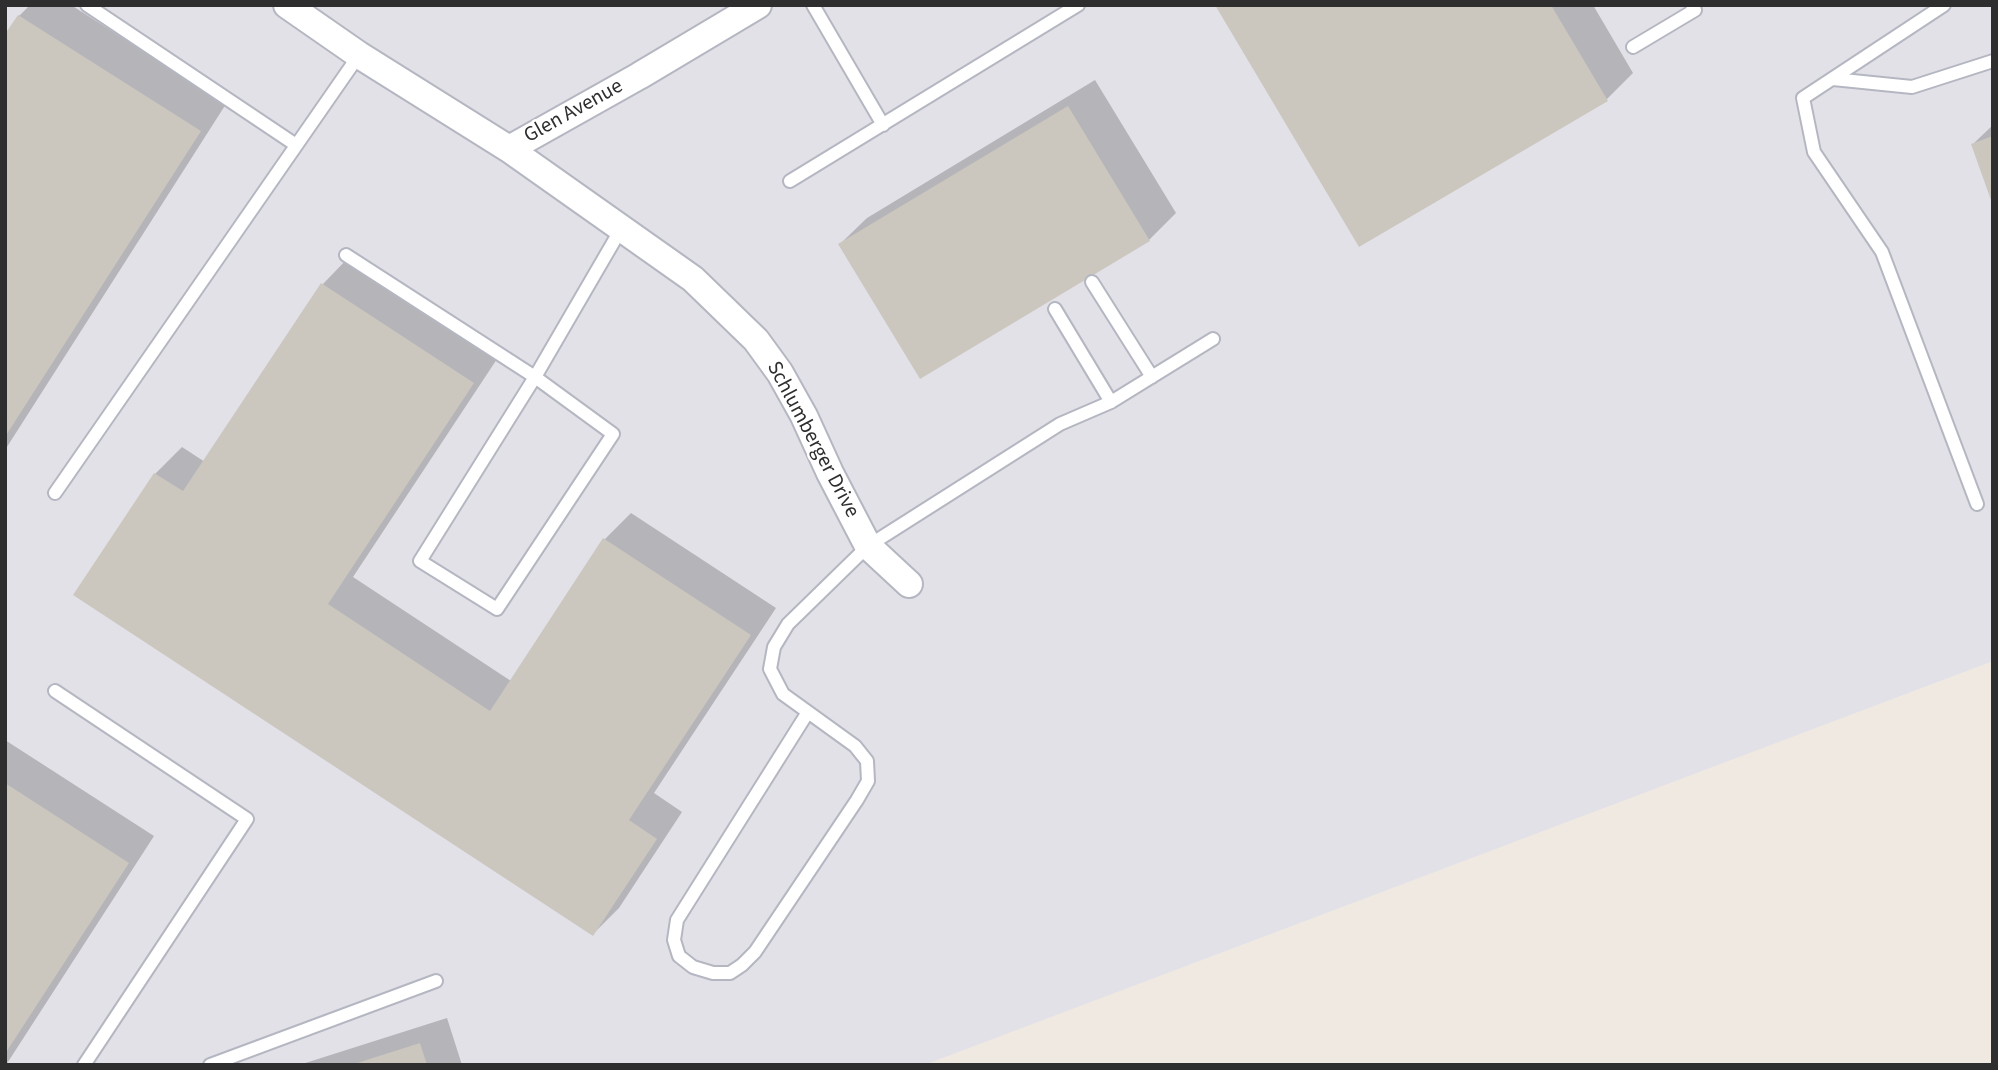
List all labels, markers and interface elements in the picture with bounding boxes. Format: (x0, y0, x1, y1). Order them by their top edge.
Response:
street label: Glen Avenue (520, 75, 628, 149)
street label: Schlumberger Drive (760, 358, 864, 522)

